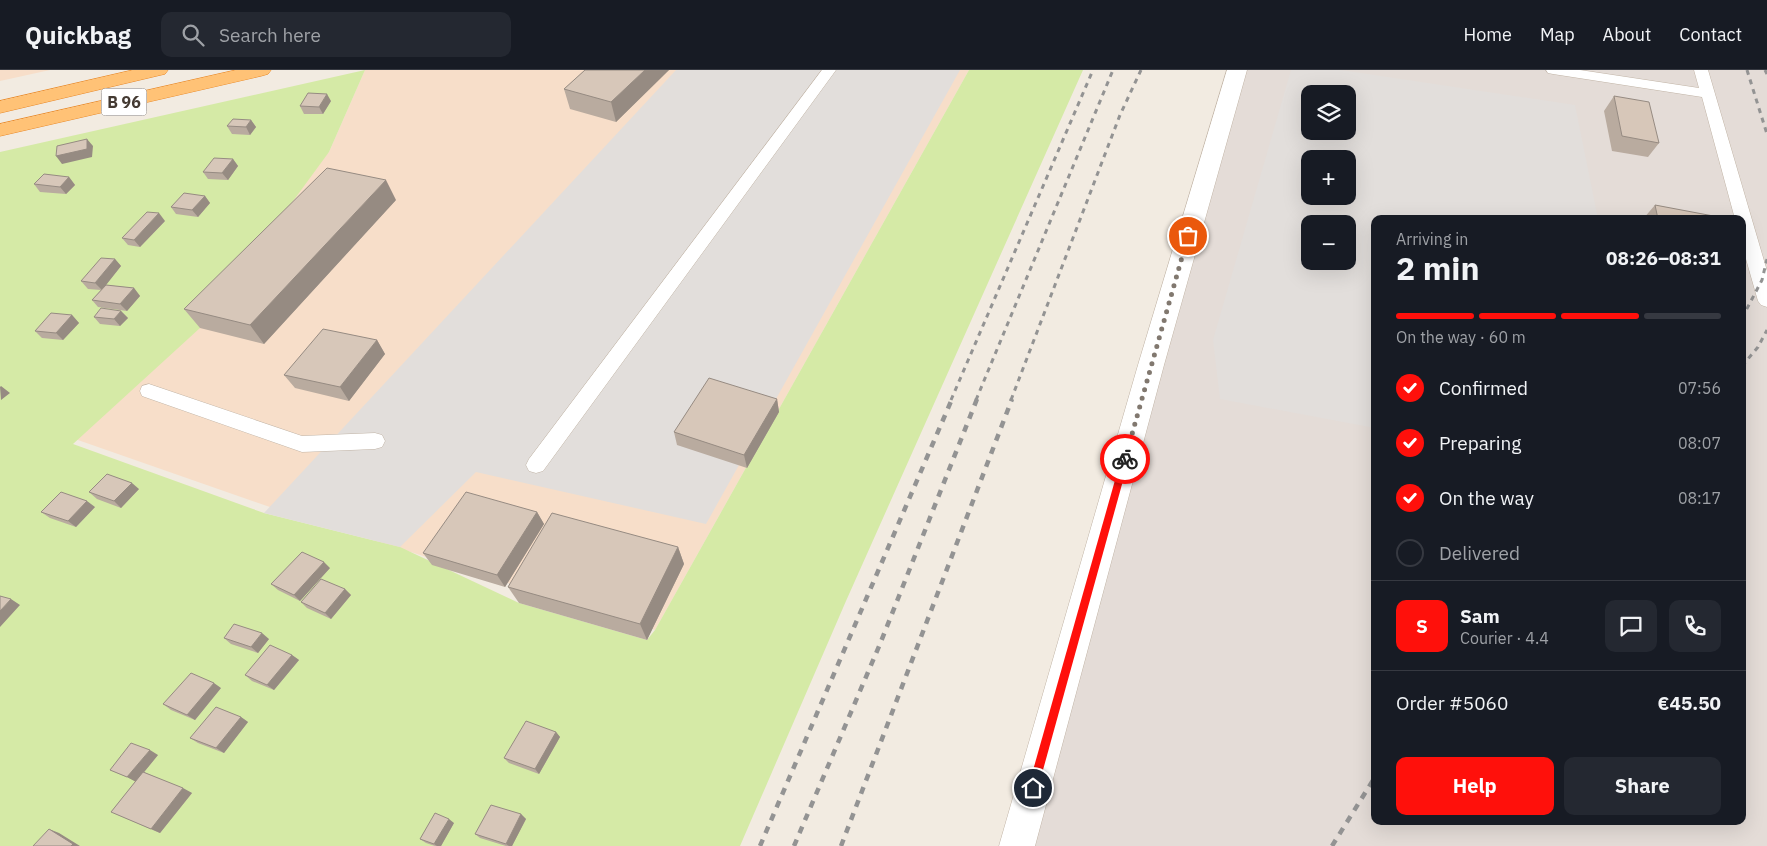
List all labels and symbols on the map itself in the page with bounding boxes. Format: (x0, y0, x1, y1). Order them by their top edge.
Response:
road number: B 96 (102, 88, 146, 116)
pin (1167, 215, 1209, 257)
courier (1100, 434, 1150, 484)
pin (1012, 767, 1054, 809)

